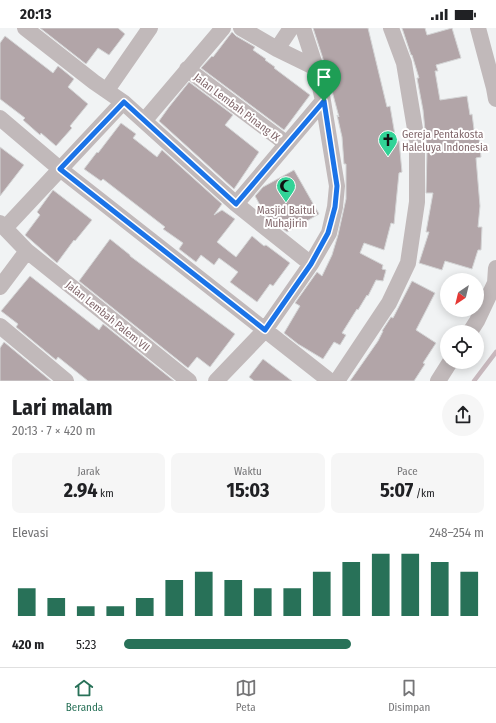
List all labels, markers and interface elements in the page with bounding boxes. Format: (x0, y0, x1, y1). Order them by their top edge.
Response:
text: 20:13 (20, 5, 52, 23)
pin (307, 60, 341, 101)
icon: arrive (313, 66, 335, 88)
street label: Jalan Lembah Pinang IX (191, 71, 283, 144)
place label: Gereja Pentakosta Haleluya Indonesia (402, 128, 488, 154)
church icon: Gereja Pentakosta Haleluya Indonesia (377, 129, 399, 157)
mosque icon: Masjid Baitul Muhajirin (275, 175, 297, 203)
place label: Masjid Baitul Muhajirin (257, 204, 315, 230)
north arrow (440, 273, 484, 317)
map controls (440, 273, 484, 369)
street label: Jalan Lembah Palem VII (63, 279, 152, 354)
button: locate (440, 325, 484, 369)
text: Lari malam (12, 394, 113, 421)
button: share (442, 394, 484, 436)
text: 20:13 · 7 × 420 m (12, 423, 95, 438)
text: Jarak (77, 465, 100, 478)
text: Waktu (234, 465, 262, 478)
text: Pace (397, 465, 418, 478)
text: 2.94 (64, 478, 98, 502)
text: 15:03 (226, 478, 270, 502)
text: 5:07 (380, 478, 413, 502)
text: km (98, 487, 114, 500)
text: /km (413, 487, 435, 500)
text: Elevasi (12, 525, 48, 540)
text: 248–254 m (429, 525, 484, 540)
text: 420 m (12, 637, 44, 652)
text: 5:23 (76, 637, 96, 652)
tab: Beranda (66, 677, 103, 714)
tab: Peta (235, 677, 257, 714)
tab: Disimpan (388, 677, 430, 714)

